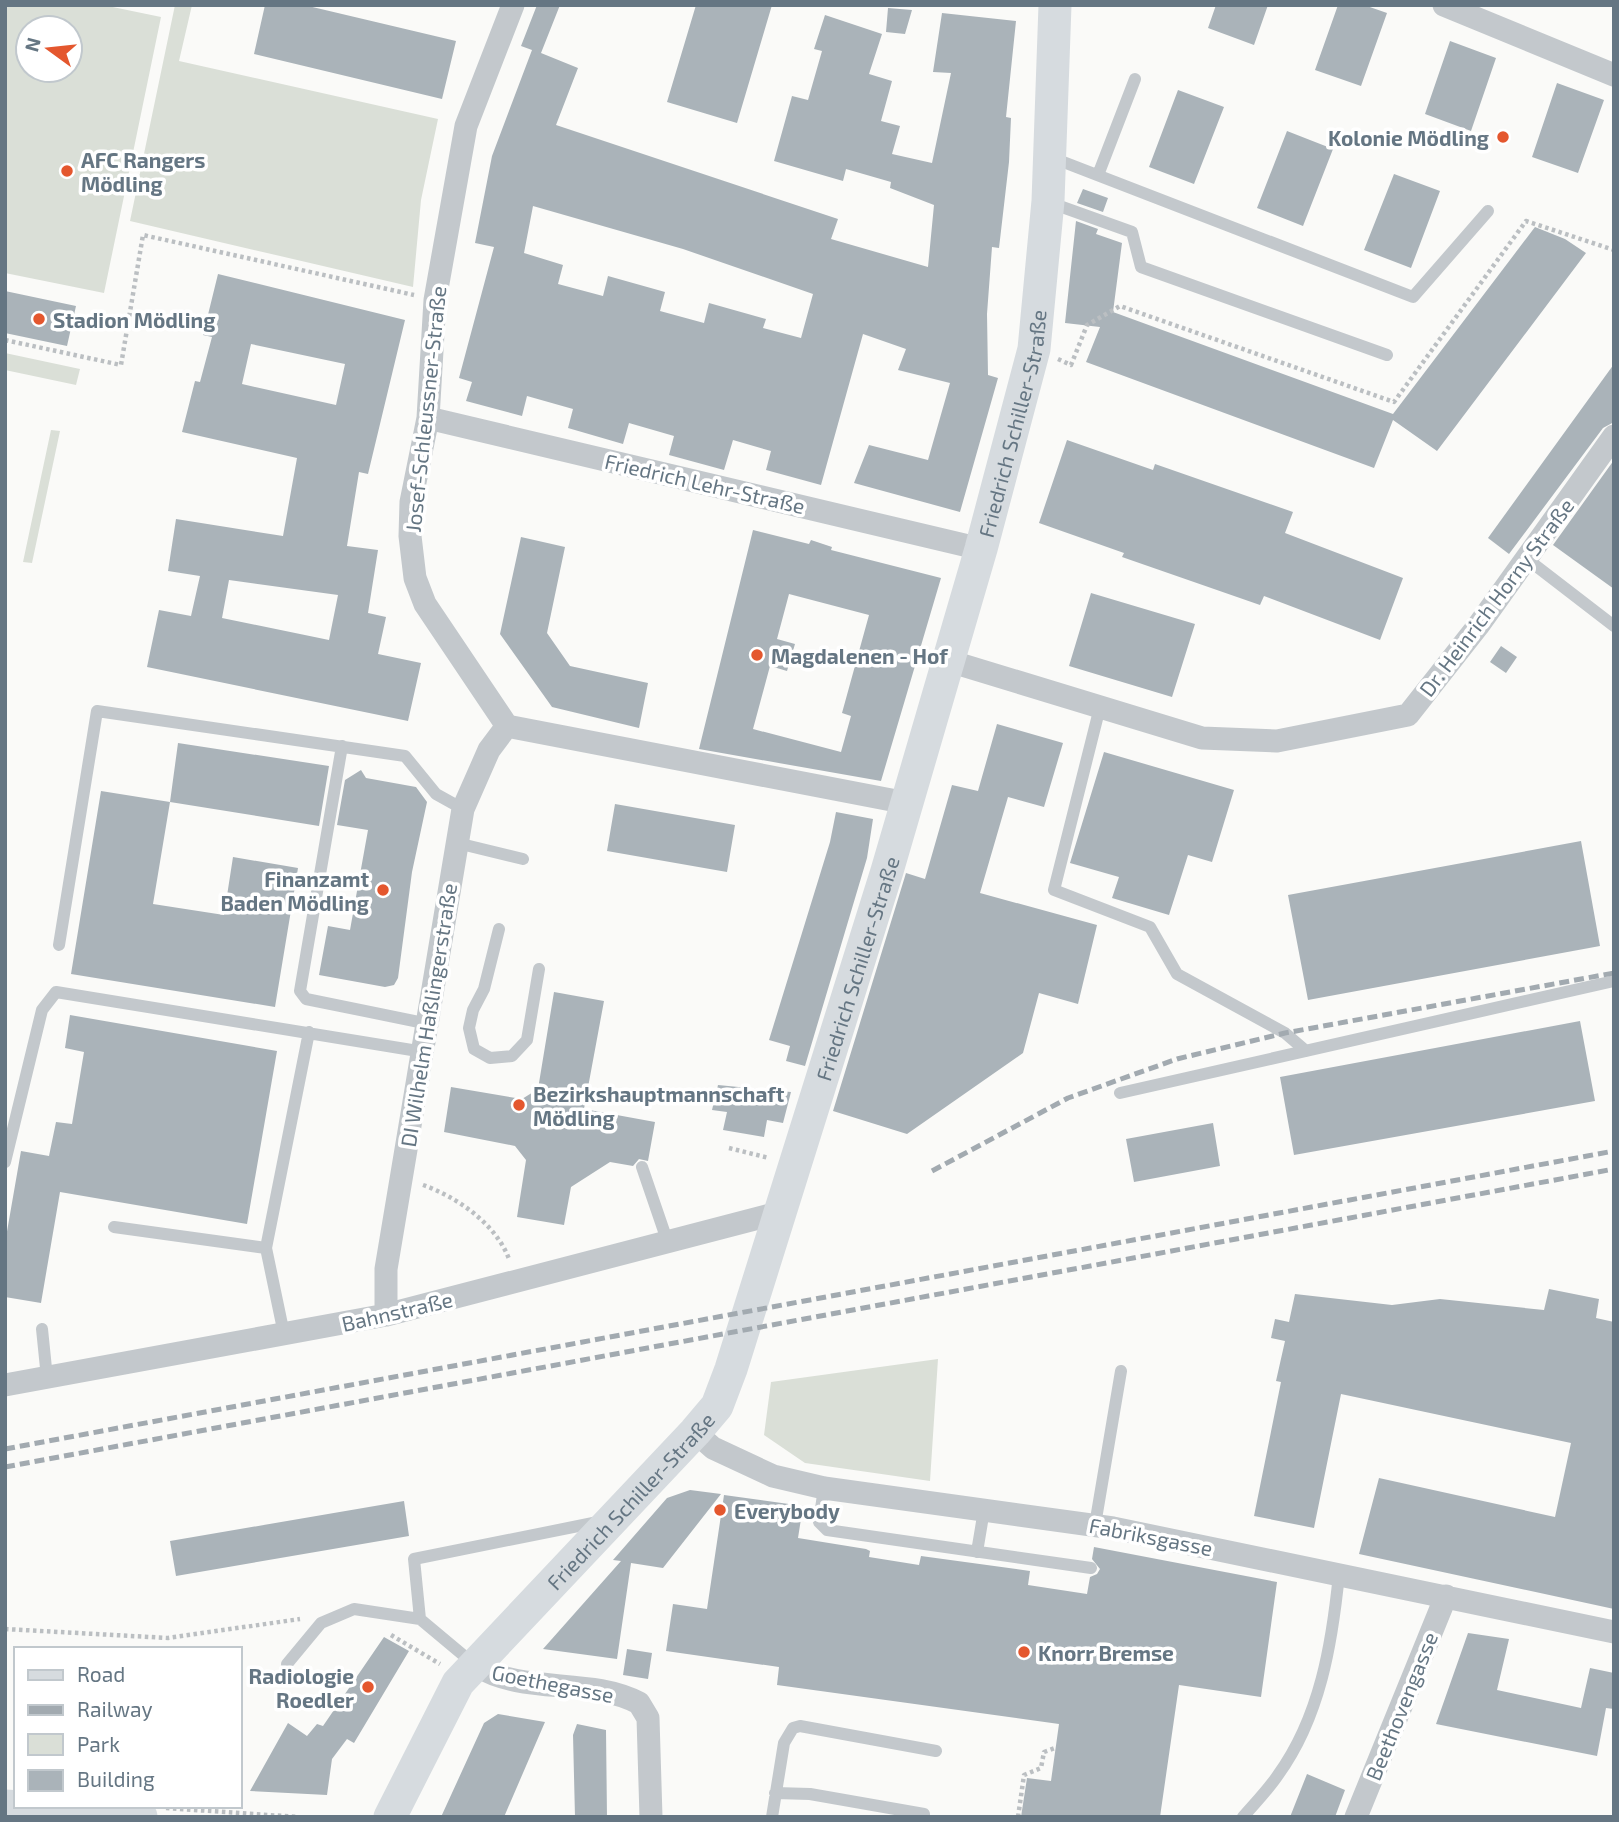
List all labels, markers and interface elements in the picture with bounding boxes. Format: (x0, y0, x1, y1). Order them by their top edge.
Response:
north arrow (14, 14, 84, 84)
text: N (19, 35, 45, 54)
place label: Kolonie Mödling (1328, 125, 1489, 150)
marker: Kolonie Mödling (1495, 129, 1511, 145)
place label: AFC Rangers Mödling (81, 147, 205, 196)
marker: AFC Rangers Mödling (59, 163, 75, 179)
street label: Josef-Schleussner-Straße (400, 284, 450, 534)
place label: Stadion Mödling (53, 307, 215, 332)
street label: Friedrich Schiller-Straße (972, 308, 1050, 540)
marker: Stadion Mödling (31, 311, 47, 327)
street label: Friedrich Lehr-Straße (603, 448, 807, 518)
street label: Dr. Heinrich Horny Straße (1413, 493, 1579, 701)
place label: Magdalenen - Hof (771, 643, 948, 668)
marker: Magdalenen - Hof (749, 647, 765, 663)
street label: Friedrich Schiller-Straße (810, 853, 903, 1084)
place label: Finanzamt Baden Mödling (220, 866, 369, 915)
street label: DI Wilhelm Haßlingerstraße (395, 881, 461, 1149)
marker: Finanzamt Baden Mödling (375, 882, 391, 898)
place label: Bezirkshauptmannschaft Mödling (533, 1081, 785, 1130)
marker: Bezirkshauptmannschaft Mödling (511, 1097, 527, 1113)
street label: Bahnstraße (339, 1286, 455, 1336)
street label: Friedrich Schiller-Straße (541, 1407, 719, 1594)
place label: Everybody (734, 1498, 840, 1524)
marker: Everybody (712, 1502, 728, 1518)
street label: Fabriksgasse (1087, 1512, 1215, 1560)
street label: Beethovengasse (1360, 1628, 1442, 1784)
place label: Knorr Bremse (1038, 1640, 1174, 1665)
marker: Knorr Bremse (1016, 1644, 1032, 1660)
legend (14, 1647, 242, 1808)
street label: Goethegasse (490, 1659, 616, 1707)
text: Road (77, 1661, 125, 1686)
place label: Radiologie Roedler (249, 1663, 354, 1712)
marker: Radiologie Roedler (360, 1679, 376, 1695)
text: Railway (77, 1696, 153, 1721)
text: Park (77, 1731, 120, 1756)
text: Building (77, 1766, 155, 1791)

